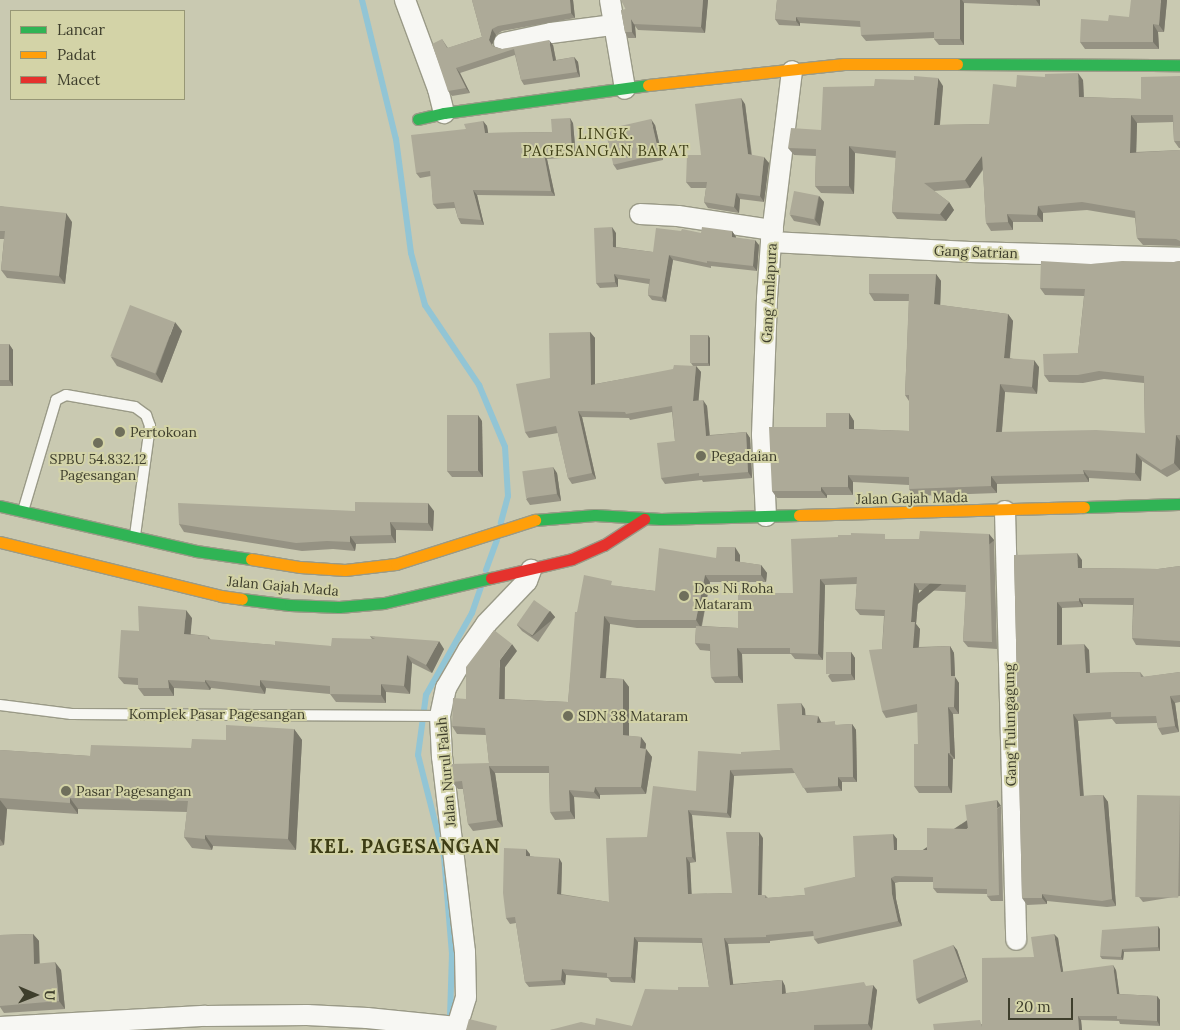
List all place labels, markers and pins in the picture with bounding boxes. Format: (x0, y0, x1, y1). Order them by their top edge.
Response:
place label: Pertokoan (130, 424, 197, 440)
marker: Pertokoan (114, 426, 126, 438)
marker: SPBU 54.832.12 Pagesangan (92, 437, 104, 449)
place label: Pegadaian (711, 448, 777, 464)
marker: Pegadaian (695, 450, 707, 462)
place label: SPBU 54.832.12 Pagesangan (49, 451, 147, 484)
place label: Dos Ni Roha Mataram (694, 580, 774, 612)
marker: Dos Ni Roha Mataram (678, 590, 690, 602)
place label: SDN 38 Mataram (578, 708, 688, 724)
marker: SDN 38 Mataram (562, 710, 574, 722)
place label: Pasar Pagesangan (76, 783, 192, 799)
marker: Pasar Pagesangan (60, 785, 72, 797)

